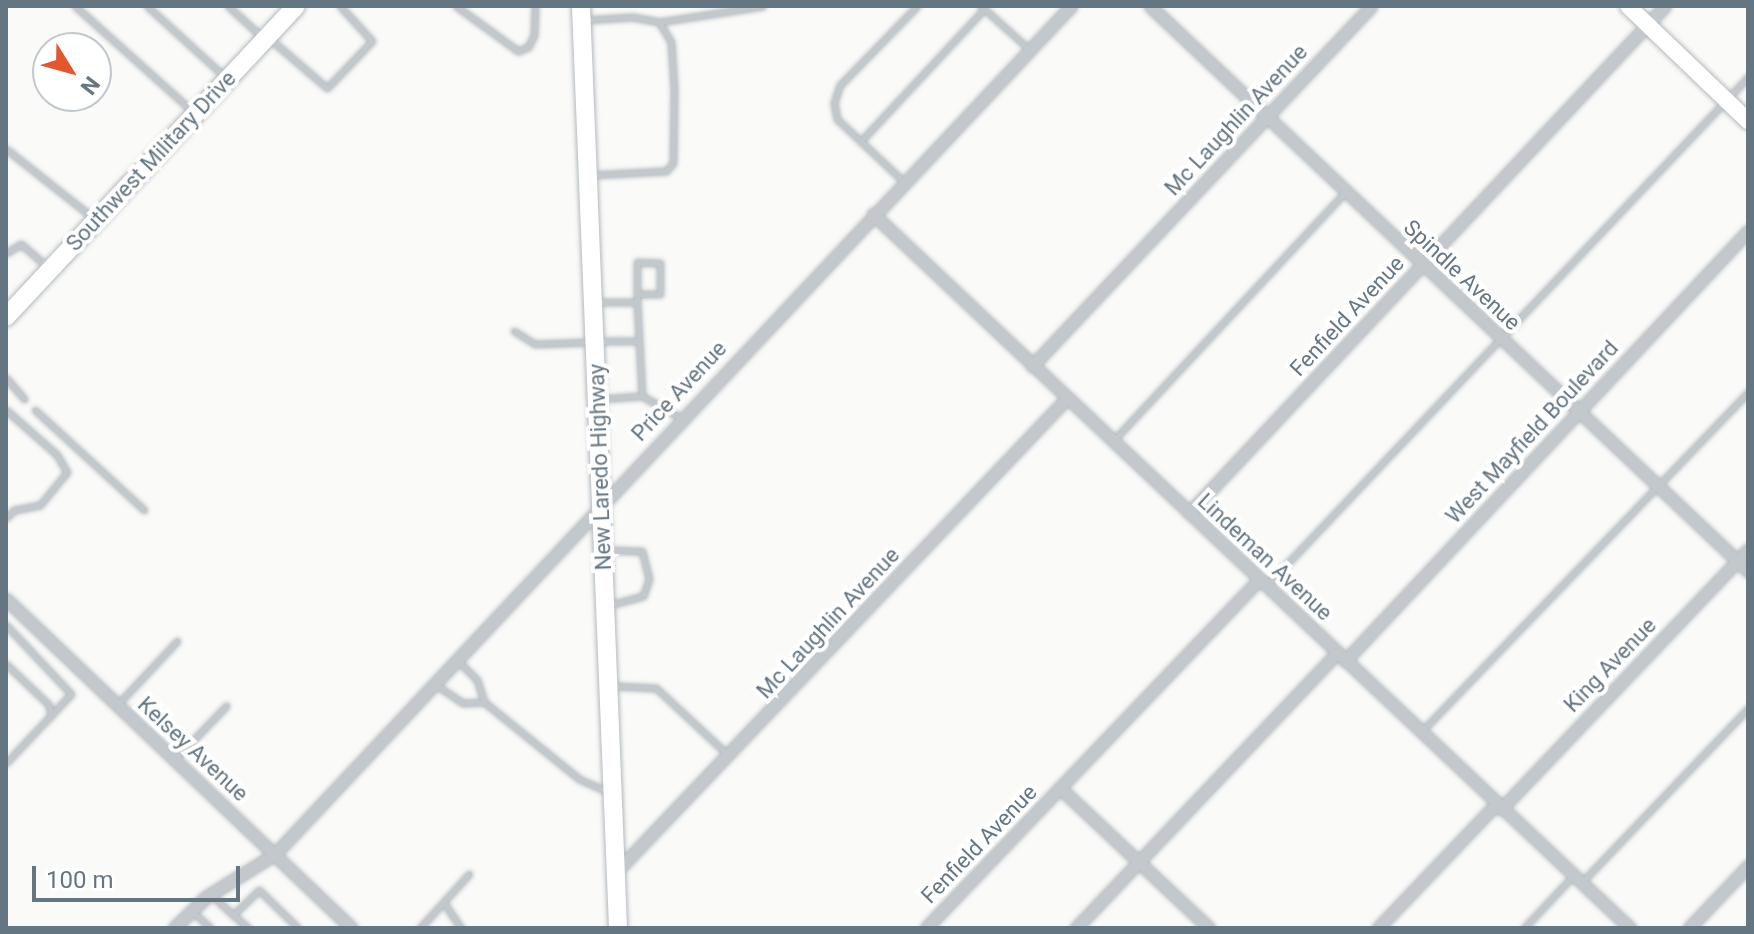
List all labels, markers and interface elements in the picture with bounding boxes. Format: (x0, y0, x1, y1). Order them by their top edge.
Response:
north arrow (32, 32, 112, 112)
street label: Mc Laughlin Avenue (1159, 39, 1313, 201)
street label: Southwest Military Drive (61, 65, 241, 257)
text: N (75, 72, 105, 99)
street label: Spindle Avenue (1398, 214, 1526, 336)
street label: Fenfield Avenue (1285, 250, 1409, 382)
street label: Price Avenue (626, 335, 732, 447)
street label: West Mayfield Boulevard (1440, 335, 1624, 529)
street label: New Laredo Highway (583, 363, 617, 571)
street label: Lindeman Avenue (1192, 488, 1338, 626)
street label: Mc Laughlin Avenue (751, 542, 905, 704)
street label: King Avenue (1558, 612, 1662, 718)
street label: Kelsey Avenue (132, 691, 254, 807)
street label: Fenfield Avenue (916, 779, 1042, 909)
scale bar (36, 850, 244, 900)
text: 100 m (46, 866, 113, 894)

